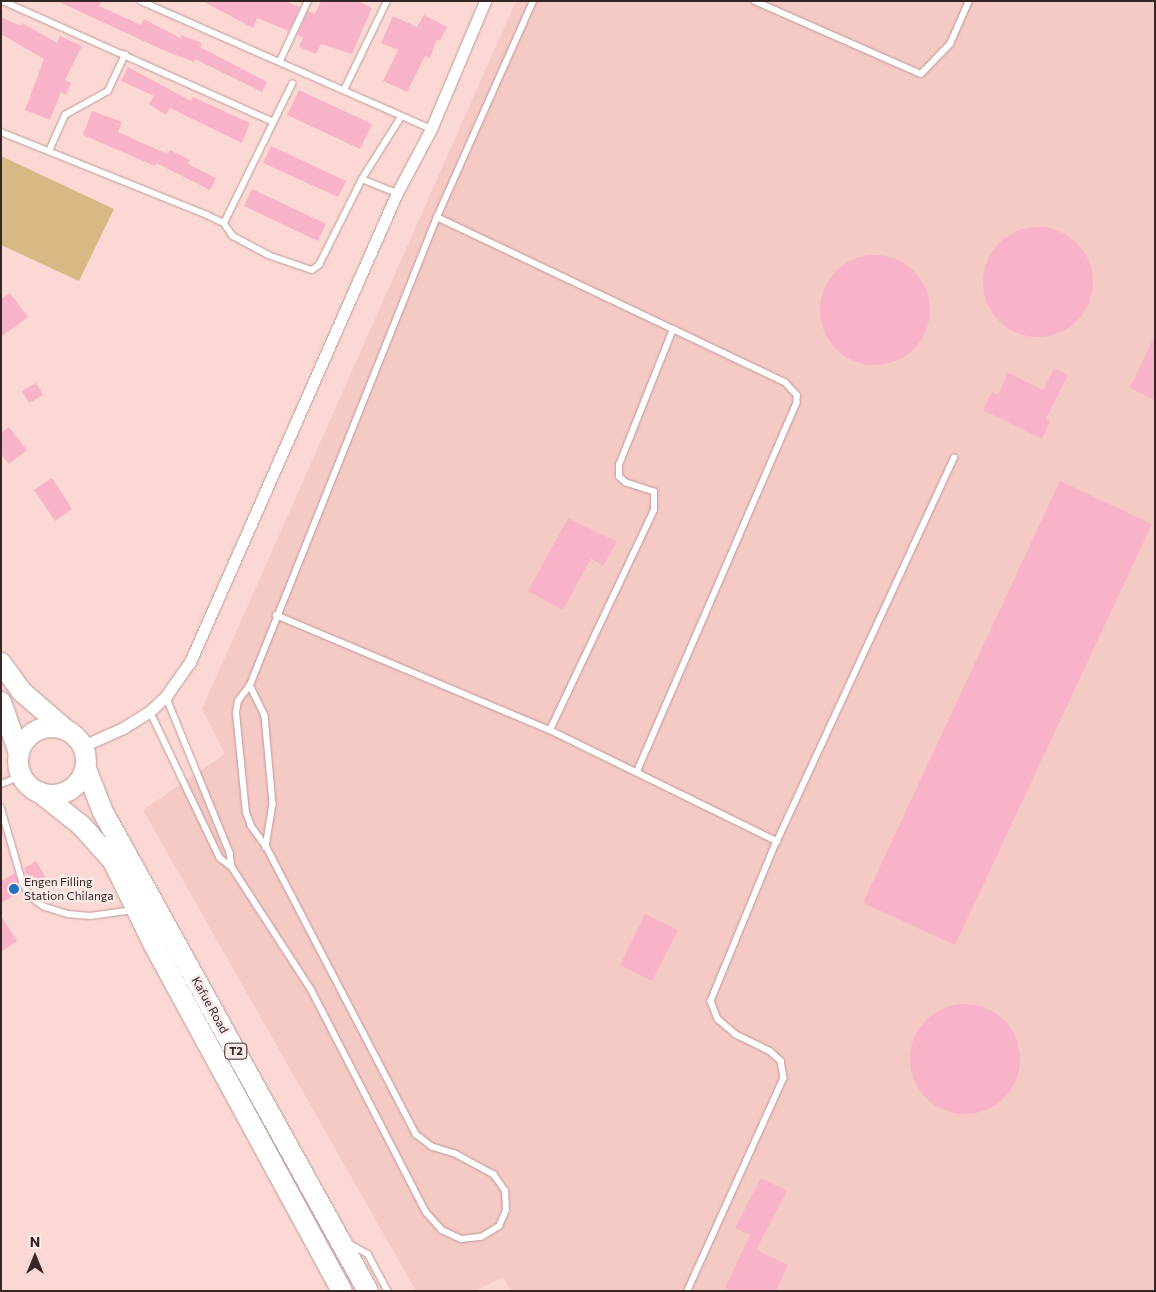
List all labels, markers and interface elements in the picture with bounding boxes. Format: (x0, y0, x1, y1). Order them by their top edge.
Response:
place label: Engen Filling Station Chilanga (24, 875, 114, 903)
marker: Engen Filling Station Chilanga (8, 883, 20, 895)
street label: Kafue Road (189, 974, 231, 1036)
road number: T2 (224, 1042, 248, 1060)
north arrow (10, 1232, 60, 1282)
text: N (30, 1233, 40, 1250)

